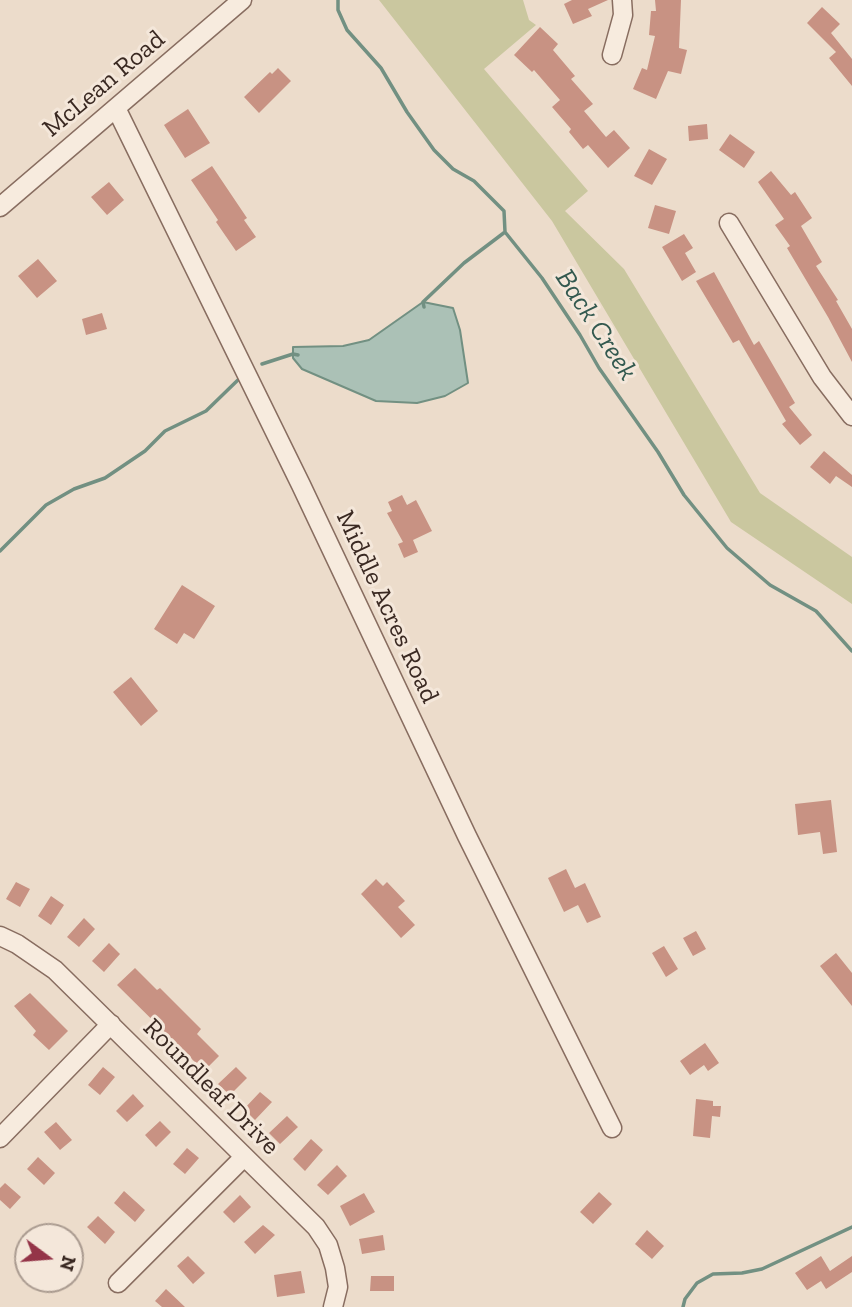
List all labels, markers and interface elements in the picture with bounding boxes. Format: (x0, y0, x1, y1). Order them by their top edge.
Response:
street label: McLean Road (37, 24, 171, 144)
water label: Back Creek (548, 263, 644, 387)
street label: Middle Acres Road (329, 506, 445, 708)
street label: Roundleaf Drive (136, 1012, 286, 1162)
north arrow (14, 1223, 84, 1293)
text: N (55, 1253, 81, 1273)

